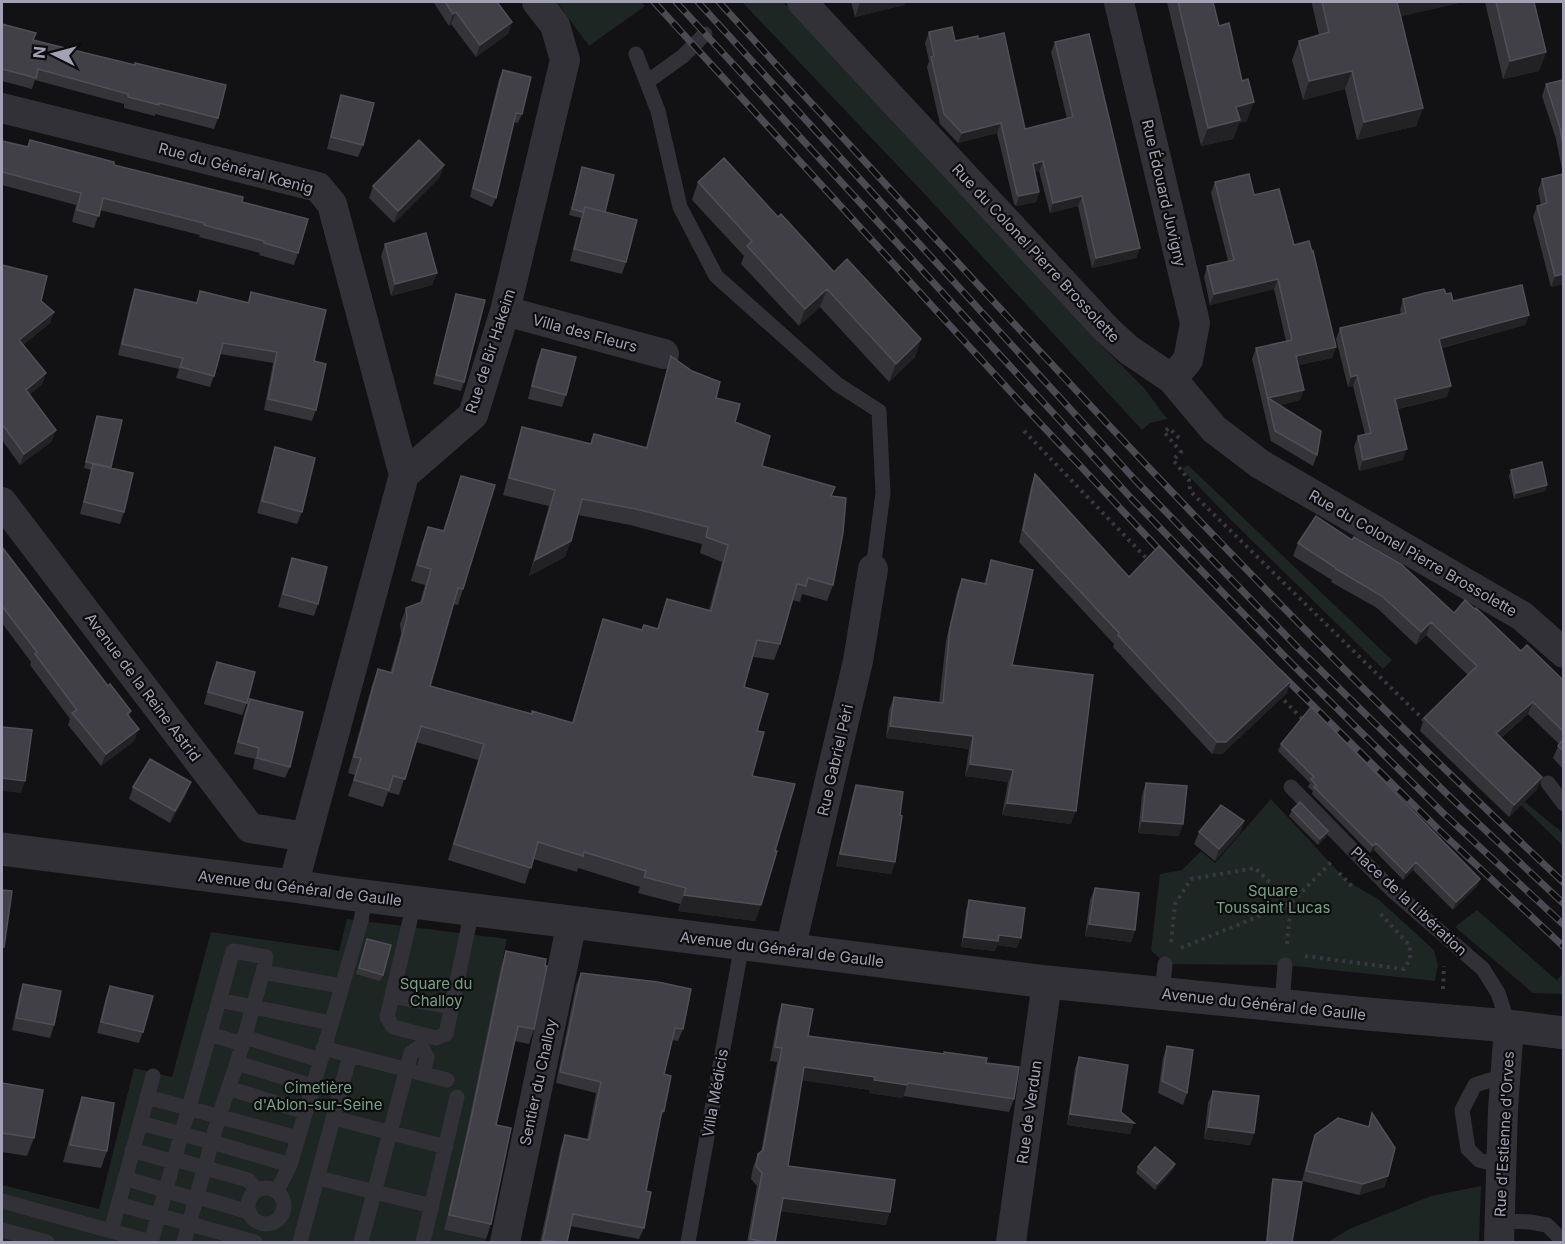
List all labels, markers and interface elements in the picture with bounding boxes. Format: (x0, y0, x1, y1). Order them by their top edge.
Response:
north arrow (24, 24, 84, 84)
text: N (28, 45, 50, 60)
street label: Rue Édouard Juvigny (1138, 118, 1190, 269)
street label: Rue du Général Kœnig (157, 138, 315, 198)
street label: Rue du Colonel Pierre Brossolette (948, 160, 1124, 346)
street label: Rue de Bir Hakeim (461, 286, 519, 416)
street label: Villa des Fleurs (531, 310, 640, 356)
street label: Rue du Colonel Pierre Brossolette (1305, 485, 1521, 621)
street label: Avenue de la Reine Astrid (81, 609, 205, 765)
street label: Rue Gabriel Péri (813, 702, 857, 818)
street label: Place de la Libération (1347, 842, 1471, 960)
street label: Avenue du Général de Gaulle (197, 866, 403, 910)
park label: Square Toussaint Lucas (1216, 881, 1330, 917)
street label: Avenue du Général de Gaulle (679, 927, 885, 971)
park label: Square du Challoy (400, 974, 472, 1010)
street label: Avenue du Général de Gaulle (1161, 984, 1367, 1024)
street label: Sentier du Challoy (515, 1016, 561, 1147)
street label: Villa Médicis (698, 1047, 732, 1139)
street label: Rue d'Estienne d'Orves (1490, 1051, 1518, 1217)
street label: Rue de Verdun (1012, 1059, 1046, 1165)
park label: Cimetière d'Ablon-sur-Seine (254, 1078, 382, 1114)

